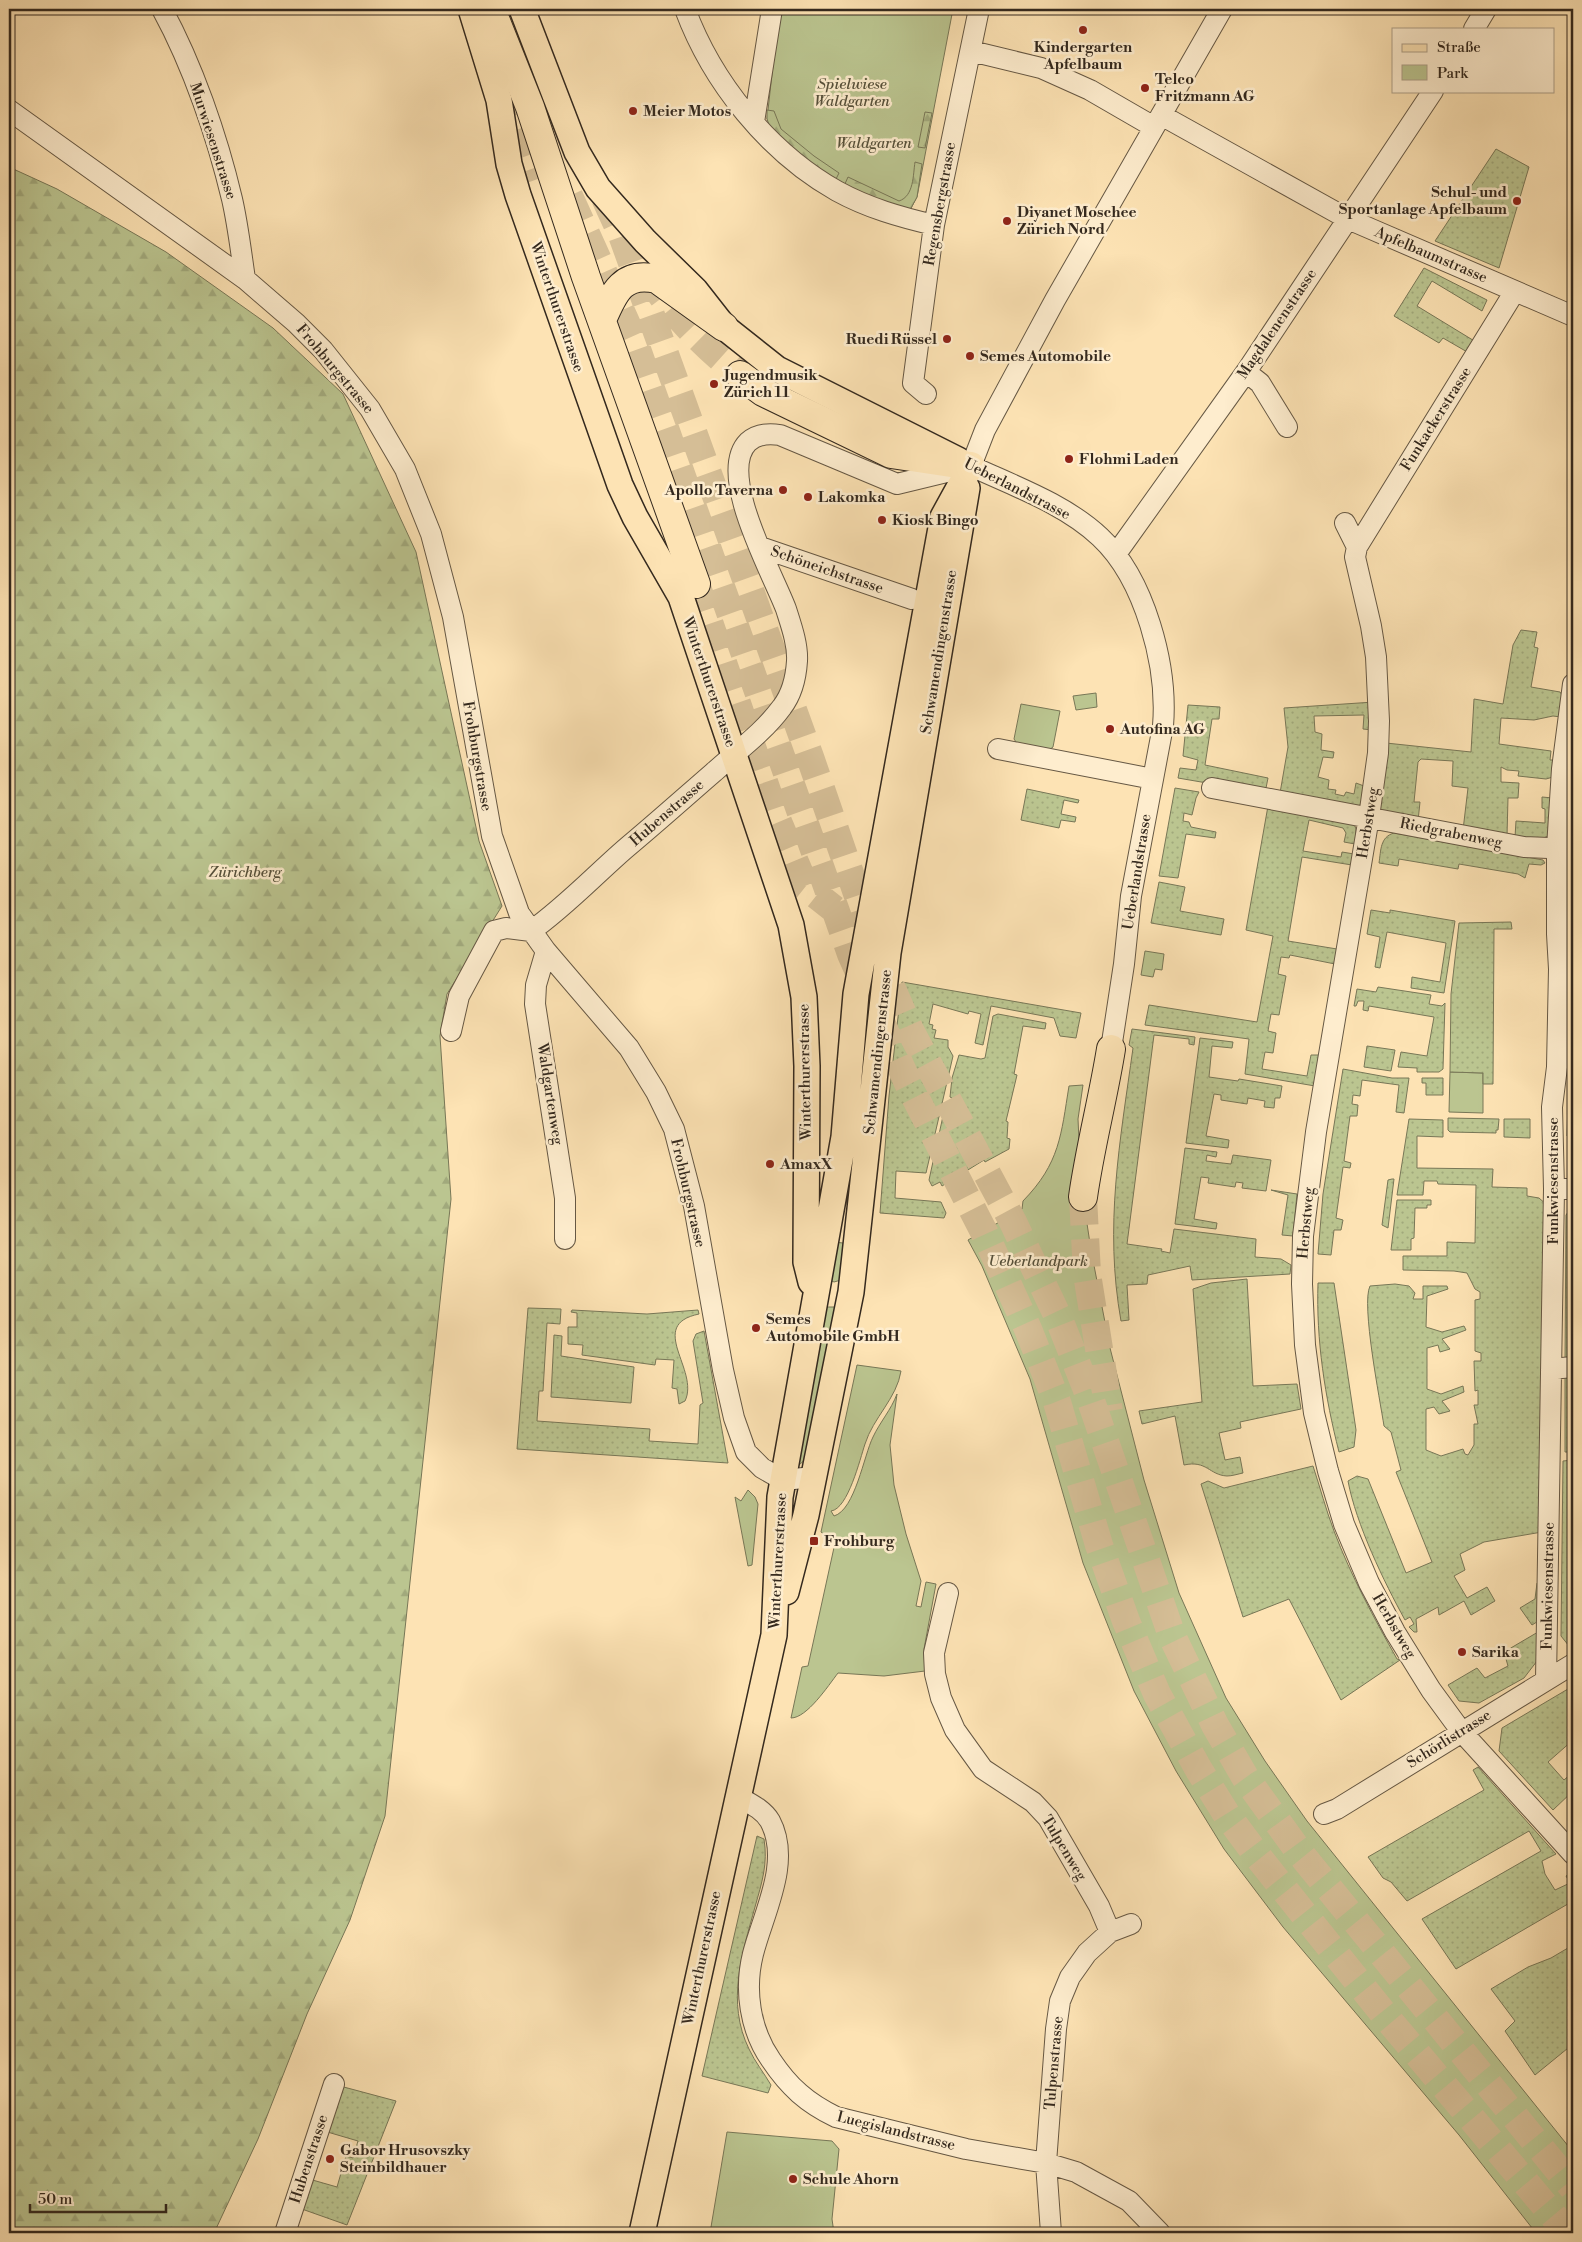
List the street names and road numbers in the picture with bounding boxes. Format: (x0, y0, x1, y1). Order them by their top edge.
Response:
street label: Murwiesenstrasse (185, 80, 241, 202)
street label: Regensbergstrasse (920, 141, 960, 267)
street label: Apfelbaumstrasse (1371, 222, 1490, 287)
street label: Winterthurerstrasse (525, 238, 588, 375)
street label: Magdalenenstrasse (1233, 265, 1321, 383)
street label: Frohburgstrasse (292, 320, 378, 418)
street label: Funkackerstrasse (1396, 363, 1476, 475)
street label: Ueberlandstrasse (960, 454, 1074, 524)
street label: Schöneichstrasse (768, 542, 886, 598)
street label: Schwamendingenstrasse (917, 569, 961, 735)
street label: Winterthurerstrasse (677, 613, 740, 750)
street label: Frohburgstrasse (458, 700, 496, 812)
street label: Hubenstrasse (626, 776, 708, 850)
street label: Herbstweg (1353, 786, 1383, 860)
street label: Ueberlandstrasse (1118, 813, 1156, 931)
street label: Riedgrabenweg (1398, 814, 1504, 852)
street label: Schwamendingenstrasse (860, 969, 896, 1135)
street label: Winterthurerstrasse (794, 1003, 816, 1142)
street label: Waldgartenweg (532, 1041, 567, 1146)
street label: Funkwiesenstrasse (1544, 1117, 1563, 1245)
street label: Frohburgstrasse (666, 1137, 710, 1249)
street label: Herbstweg (1293, 1186, 1319, 1260)
street label: Winterthurerstrasse (765, 1492, 791, 1631)
street label: Funkwiesenstrasse (1537, 1522, 1559, 1650)
street label: Herbstweg (1368, 1590, 1420, 1662)
street label: Schörlistrasse (1403, 1706, 1495, 1772)
street label: Tulpenweg (1037, 1812, 1091, 1884)
street label: Winterthurerstrasse (678, 1889, 726, 2028)
street label: Tulpenstrasse (1040, 2015, 1068, 2111)
street label: Luegislandstrasse (835, 2107, 957, 2155)
street label: Hubenstrasse (286, 2112, 332, 2206)

